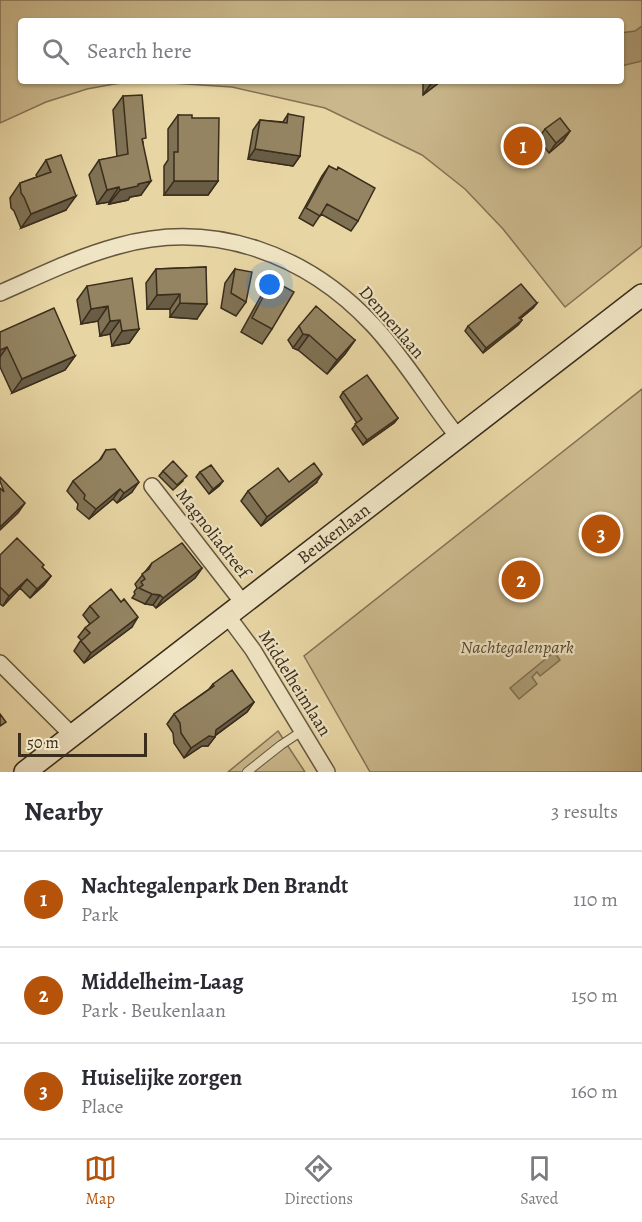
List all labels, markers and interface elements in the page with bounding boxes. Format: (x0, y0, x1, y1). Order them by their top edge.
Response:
search box (18, 18, 624, 84)
icon: search (39, 35, 72, 68)
text: Search here (87, 36, 192, 66)
pin: 1 (504, 124, 542, 168)
your location (255, 270, 284, 299)
street label: Dennenlaan (354, 280, 430, 364)
street label: Magnoliadreef (170, 483, 257, 585)
street label: Beukenlaan (292, 498, 375, 569)
pin: 3 (582, 512, 620, 556)
pin: 2 (502, 558, 540, 602)
street label: Middelheimlaan (253, 625, 337, 741)
park label: Nachtegalenpark (460, 635, 574, 659)
scale bar (18, 730, 147, 758)
text: 50 m (27, 732, 59, 754)
text: Nearby (24, 794, 103, 829)
text: 3 results (551, 798, 618, 825)
text: Nachtegalenpark Den Brandt (81, 871, 348, 901)
text: 1 (40, 886, 47, 913)
text: 110 m (573, 886, 618, 913)
text: Park (81, 901, 119, 928)
text: Middelheim-Laag (81, 967, 244, 997)
text: 2 (39, 982, 48, 1009)
text: 150 m (571, 982, 618, 1009)
text: Park · Beukenlaan (81, 997, 226, 1024)
text: Huiselijke zorgen (81, 1063, 242, 1093)
text: 3 (39, 1078, 48, 1105)
text: 160 m (571, 1078, 618, 1105)
text: Place (81, 1093, 123, 1120)
tab: Map (84, 1152, 117, 1210)
tab: Directions (284, 1152, 353, 1210)
tab: Saved (520, 1152, 558, 1210)

